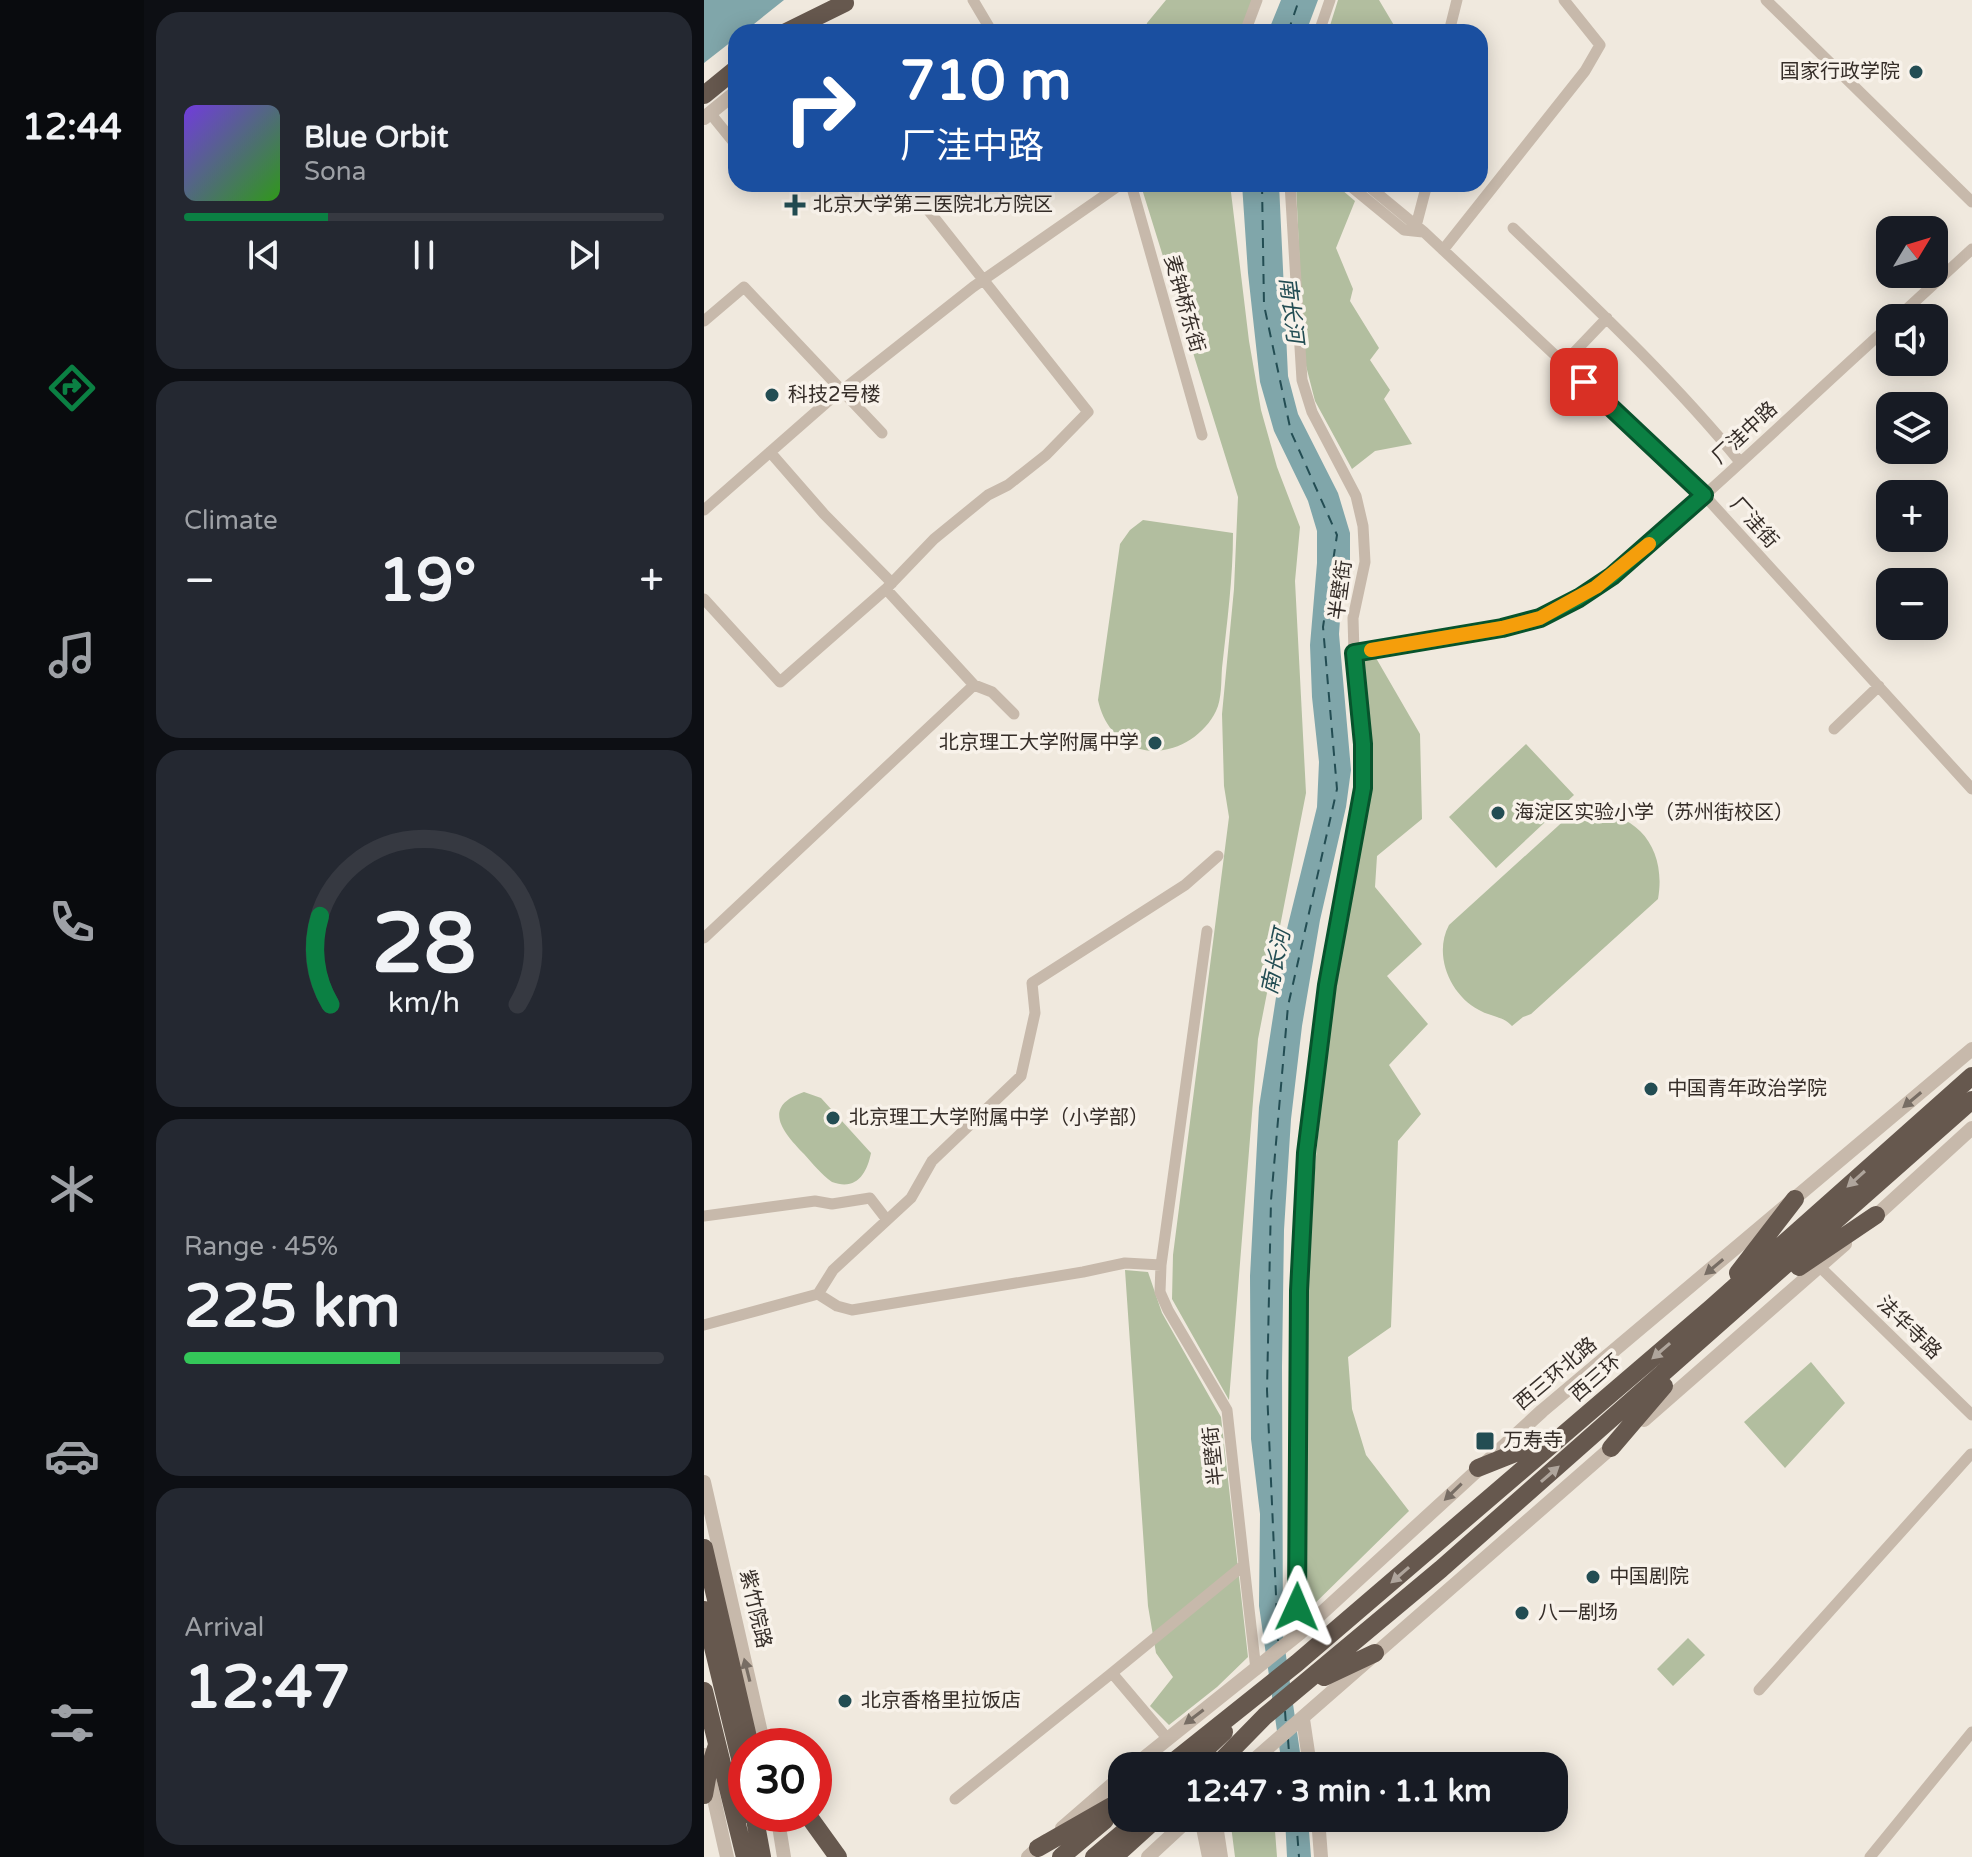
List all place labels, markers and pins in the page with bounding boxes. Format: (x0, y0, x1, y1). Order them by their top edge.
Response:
place label: 国家行政学院 (1780, 60, 1900, 84)
marker: 国家行政学院 (1907, 63, 1925, 81)
place label: 北京大学第三医院北方院区 (813, 193, 1053, 217)
marker: 北京大学第三医院北方院区 (784, 194, 806, 216)
pin (1550, 348, 1618, 416)
place label: 科技2号楼 (788, 383, 881, 407)
marker: 科技2号楼 (763, 386, 781, 404)
place label: 北京理工大学附属中学 (939, 731, 1139, 755)
marker: 北京理工大学附属中学 (1146, 734, 1164, 752)
place label: 海淀区实验小学（苏州街校区） (1514, 801, 1794, 825)
marker: 海淀区实验小学（苏州街校区） (1489, 804, 1507, 822)
place label: 中国青年政治学院 (1667, 1077, 1827, 1101)
marker: 中国青年政治学院 (1642, 1080, 1660, 1098)
place label: 北京理工大学附属中学（小学部） (849, 1106, 1149, 1130)
marker: 北京理工大学附属中学（小学部） (824, 1109, 842, 1127)
place label: 万寿寺 (1503, 1429, 1563, 1453)
marker: 万寿寺 (1474, 1430, 1496, 1452)
place label: 中国剧院 (1609, 1565, 1689, 1589)
marker: 中国剧院 (1584, 1568, 1602, 1586)
place label: 八一剧场 (1538, 1601, 1618, 1625)
marker: 八一剧场 (1513, 1604, 1531, 1622)
place label: 北京香格里拉饭店 (861, 1689, 1021, 1713)
marker: 北京香格里拉饭店 (836, 1692, 854, 1710)

